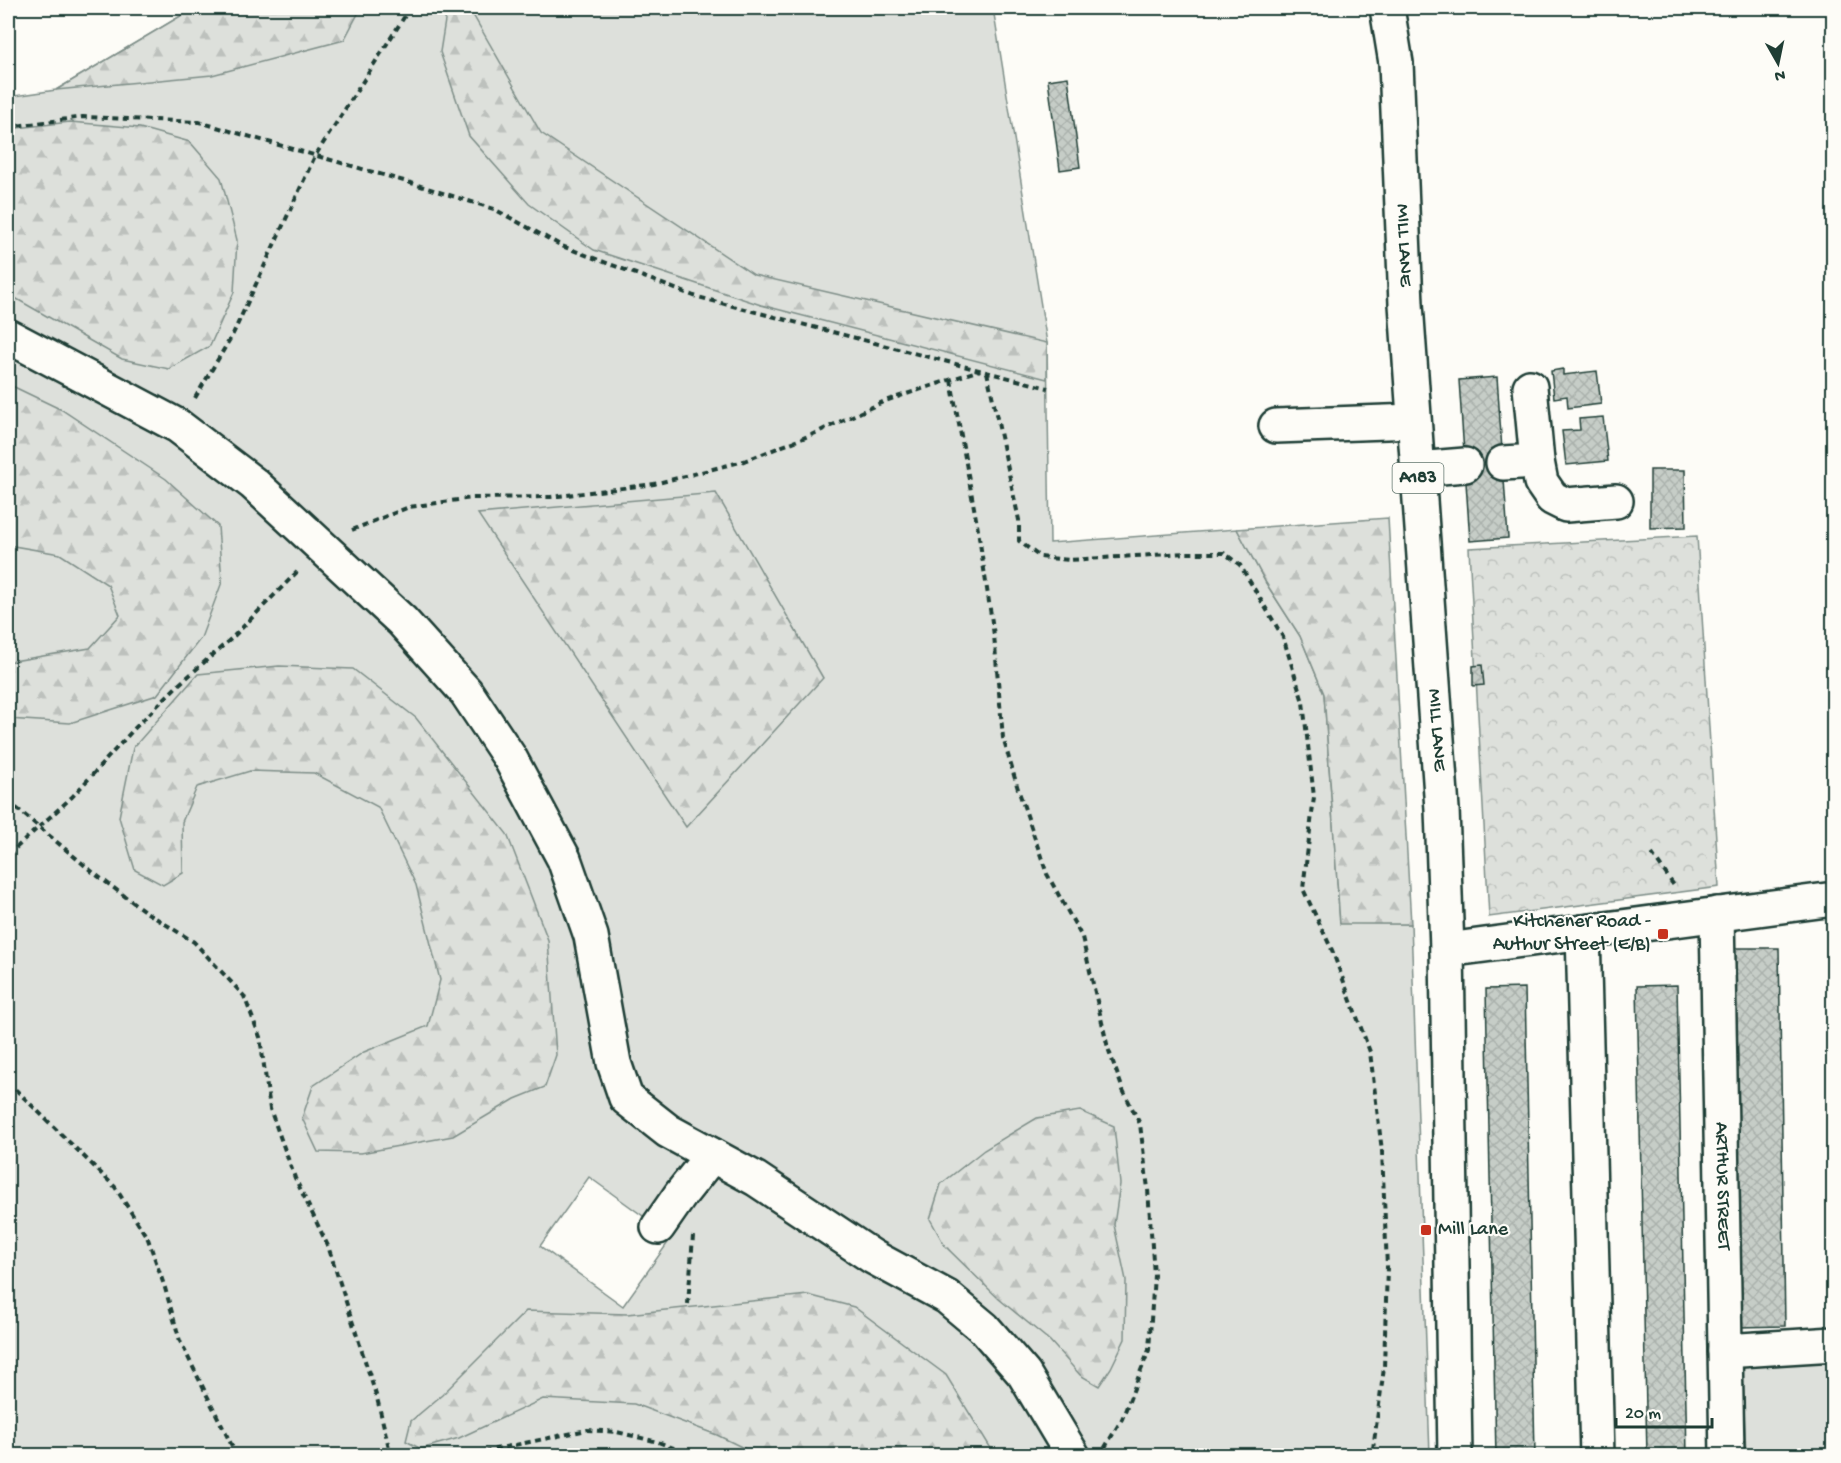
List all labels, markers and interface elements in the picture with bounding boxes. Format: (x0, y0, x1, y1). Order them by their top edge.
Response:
north arrow (1748, 33, 1808, 93)
text: N (1773, 64, 1786, 85)
street label: MILL LANE (1390, 203, 1417, 288)
road number: A183 (1392, 463, 1444, 493)
street label: MILL LANE (1422, 688, 1451, 774)
place label: Kitchener Road - Authur Street (E/B) (1493, 911, 1651, 957)
marker: Kitchener Road - Authur Street (E/B) (1656, 927, 1670, 941)
street label: ARTHUR STREET (1709, 1122, 1735, 1252)
place label: Mill Lane (1438, 1219, 1509, 1242)
marker: Mill Lane (1419, 1223, 1433, 1237)
scale bar (1616, 1391, 1712, 1429)
text: 20 m (1625, 1404, 1661, 1425)

